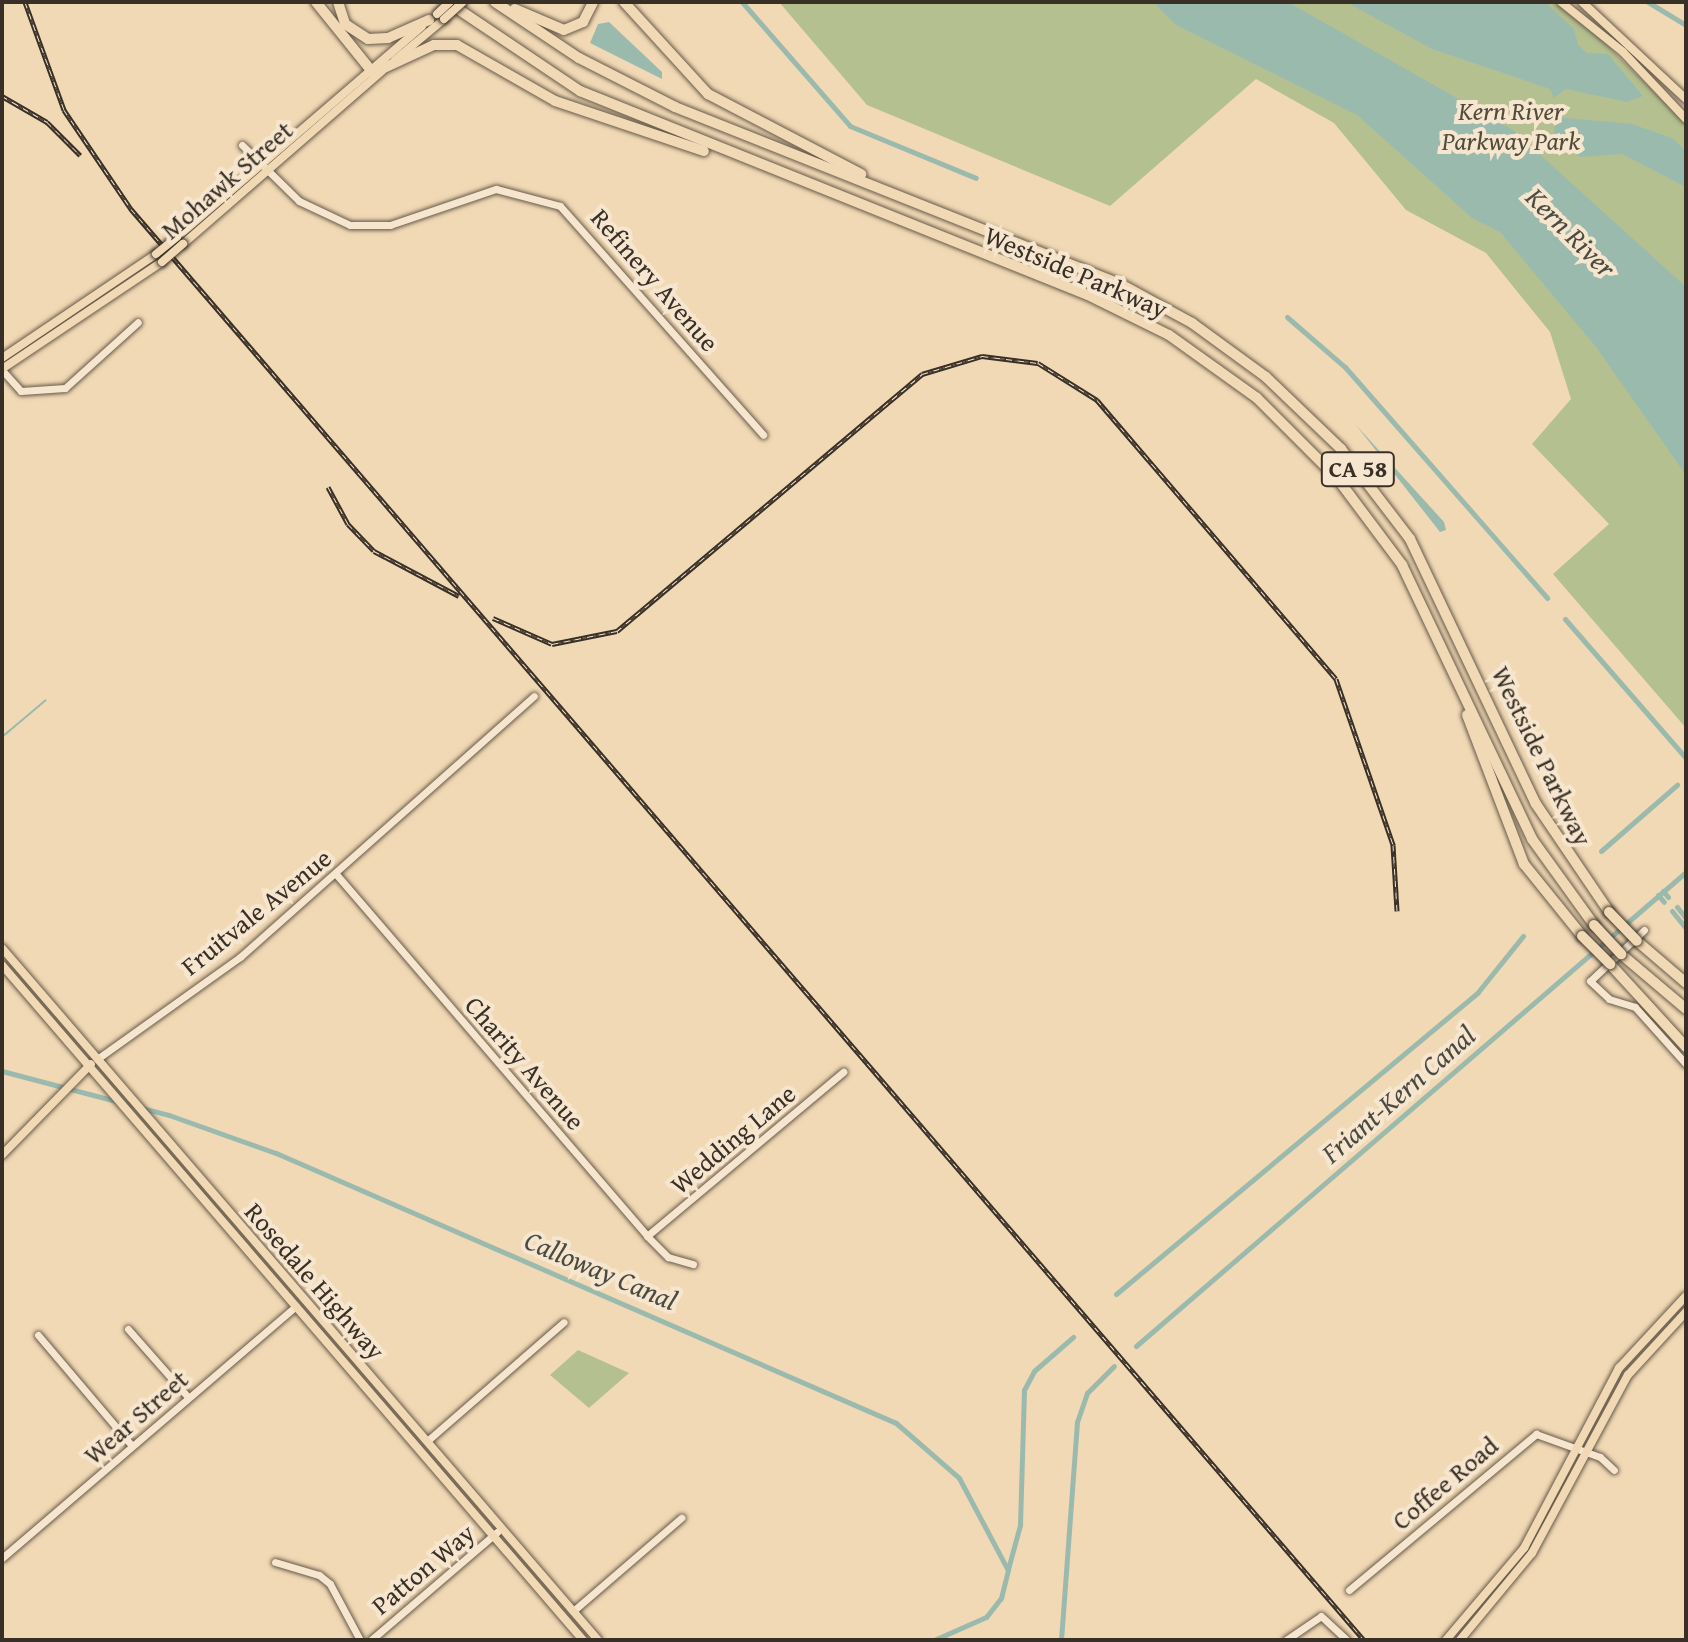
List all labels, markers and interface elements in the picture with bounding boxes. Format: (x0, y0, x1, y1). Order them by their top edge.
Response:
park label: Kern River Parkway Park (1442, 95, 1580, 156)
street label: Mohawk Street (155, 114, 299, 246)
water label: Kern River (1519, 180, 1623, 284)
street label: Refinery Avenue (585, 202, 725, 358)
street label: Westside Parkway (980, 219, 1172, 325)
road number: CA 58 (1320, 449, 1396, 489)
street label: Westside Parkway (1485, 661, 1599, 851)
street label: Fruitvale Avenue (175, 842, 337, 982)
street label: Charity Avenue (459, 990, 591, 1136)
water label: Friant-Kern Canal (1314, 1018, 1482, 1170)
street label: Wedding Lane (664, 1078, 802, 1200)
street label: Rosedale Highway (238, 1196, 392, 1366)
water label: Calloway Canal (520, 1223, 682, 1317)
street label: Wear Street (78, 1363, 194, 1471)
street label: Coffee Road (1386, 1430, 1504, 1536)
street label: Patton Way (365, 1517, 481, 1621)

